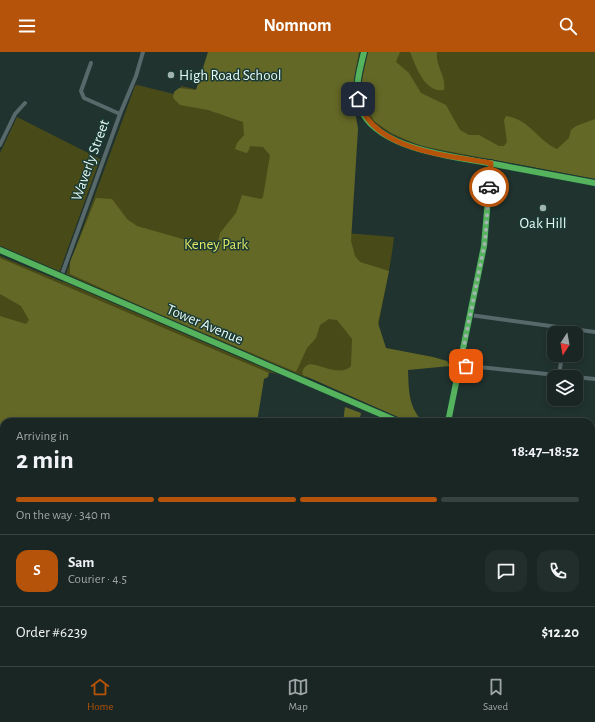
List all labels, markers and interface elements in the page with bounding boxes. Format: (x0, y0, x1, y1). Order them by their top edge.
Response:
icon: menu (16, 15, 38, 37)
icon: search (557, 15, 579, 37)
text: Nomnom (263, 17, 332, 35)
place label: High Road School (179, 68, 282, 83)
marker: High Road School (166, 70, 176, 80)
pin (341, 82, 375, 116)
icon: home (347, 88, 369, 110)
street label: Waverly Street (69, 117, 112, 203)
courier (469, 167, 509, 207)
icon: car (478, 176, 500, 198)
marker: Oak Hill (538, 203, 548, 213)
place label: Oak Hill (519, 216, 567, 231)
park label: Keney Park (184, 237, 248, 252)
street label: Tower Avenue (164, 302, 245, 347)
north arrow (547, 326, 583, 362)
map controls (547, 326, 583, 406)
pin (449, 349, 483, 383)
icon: bag (455, 355, 477, 377)
button: layers (547, 370, 583, 406)
text: Arriving in (16, 430, 69, 443)
text: 18:47–18:52 (512, 444, 579, 459)
text: 2 min (16, 447, 74, 473)
text: On the way · 340 m (16, 509, 110, 522)
button: chat (485, 550, 527, 592)
button: phone (537, 550, 579, 592)
text: Sam (68, 555, 94, 570)
text: S (33, 563, 41, 578)
text: Courier · 4.5 (68, 573, 127, 586)
text: Order #6239 (16, 625, 87, 640)
text: $12.20 (541, 625, 579, 640)
tab: Home (87, 676, 113, 713)
tab: Map (287, 676, 309, 713)
tab: Saved (483, 676, 508, 713)

